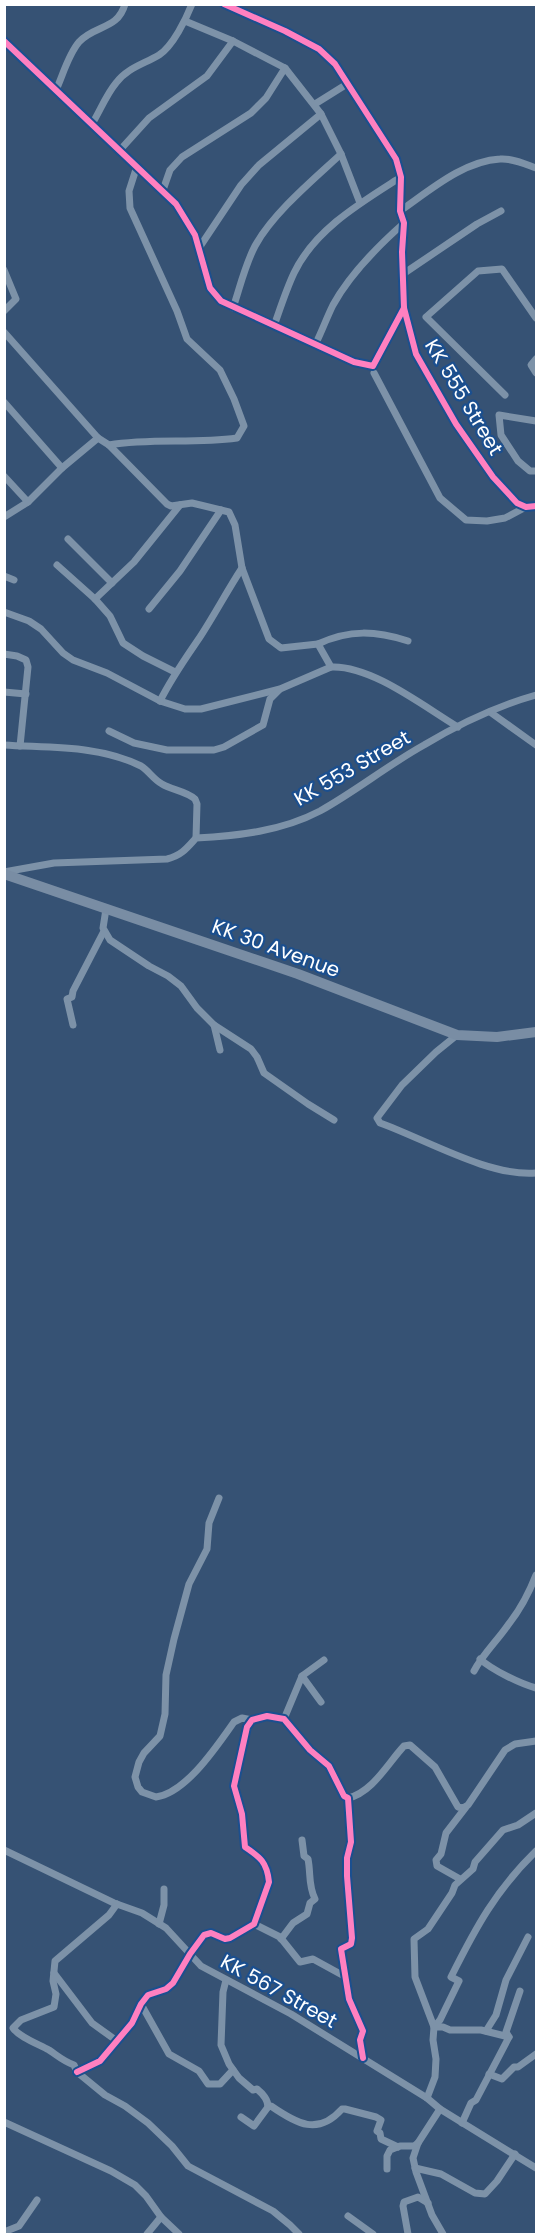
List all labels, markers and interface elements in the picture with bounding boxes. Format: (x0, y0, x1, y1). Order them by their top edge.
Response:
street label: KK 555 Street (418, 334, 510, 460)
street label: KK 553 Street (289, 723, 415, 813)
street label: KK 30 Avenue (208, 912, 344, 984)
street label: KK 567 Street (216, 1947, 342, 2035)

